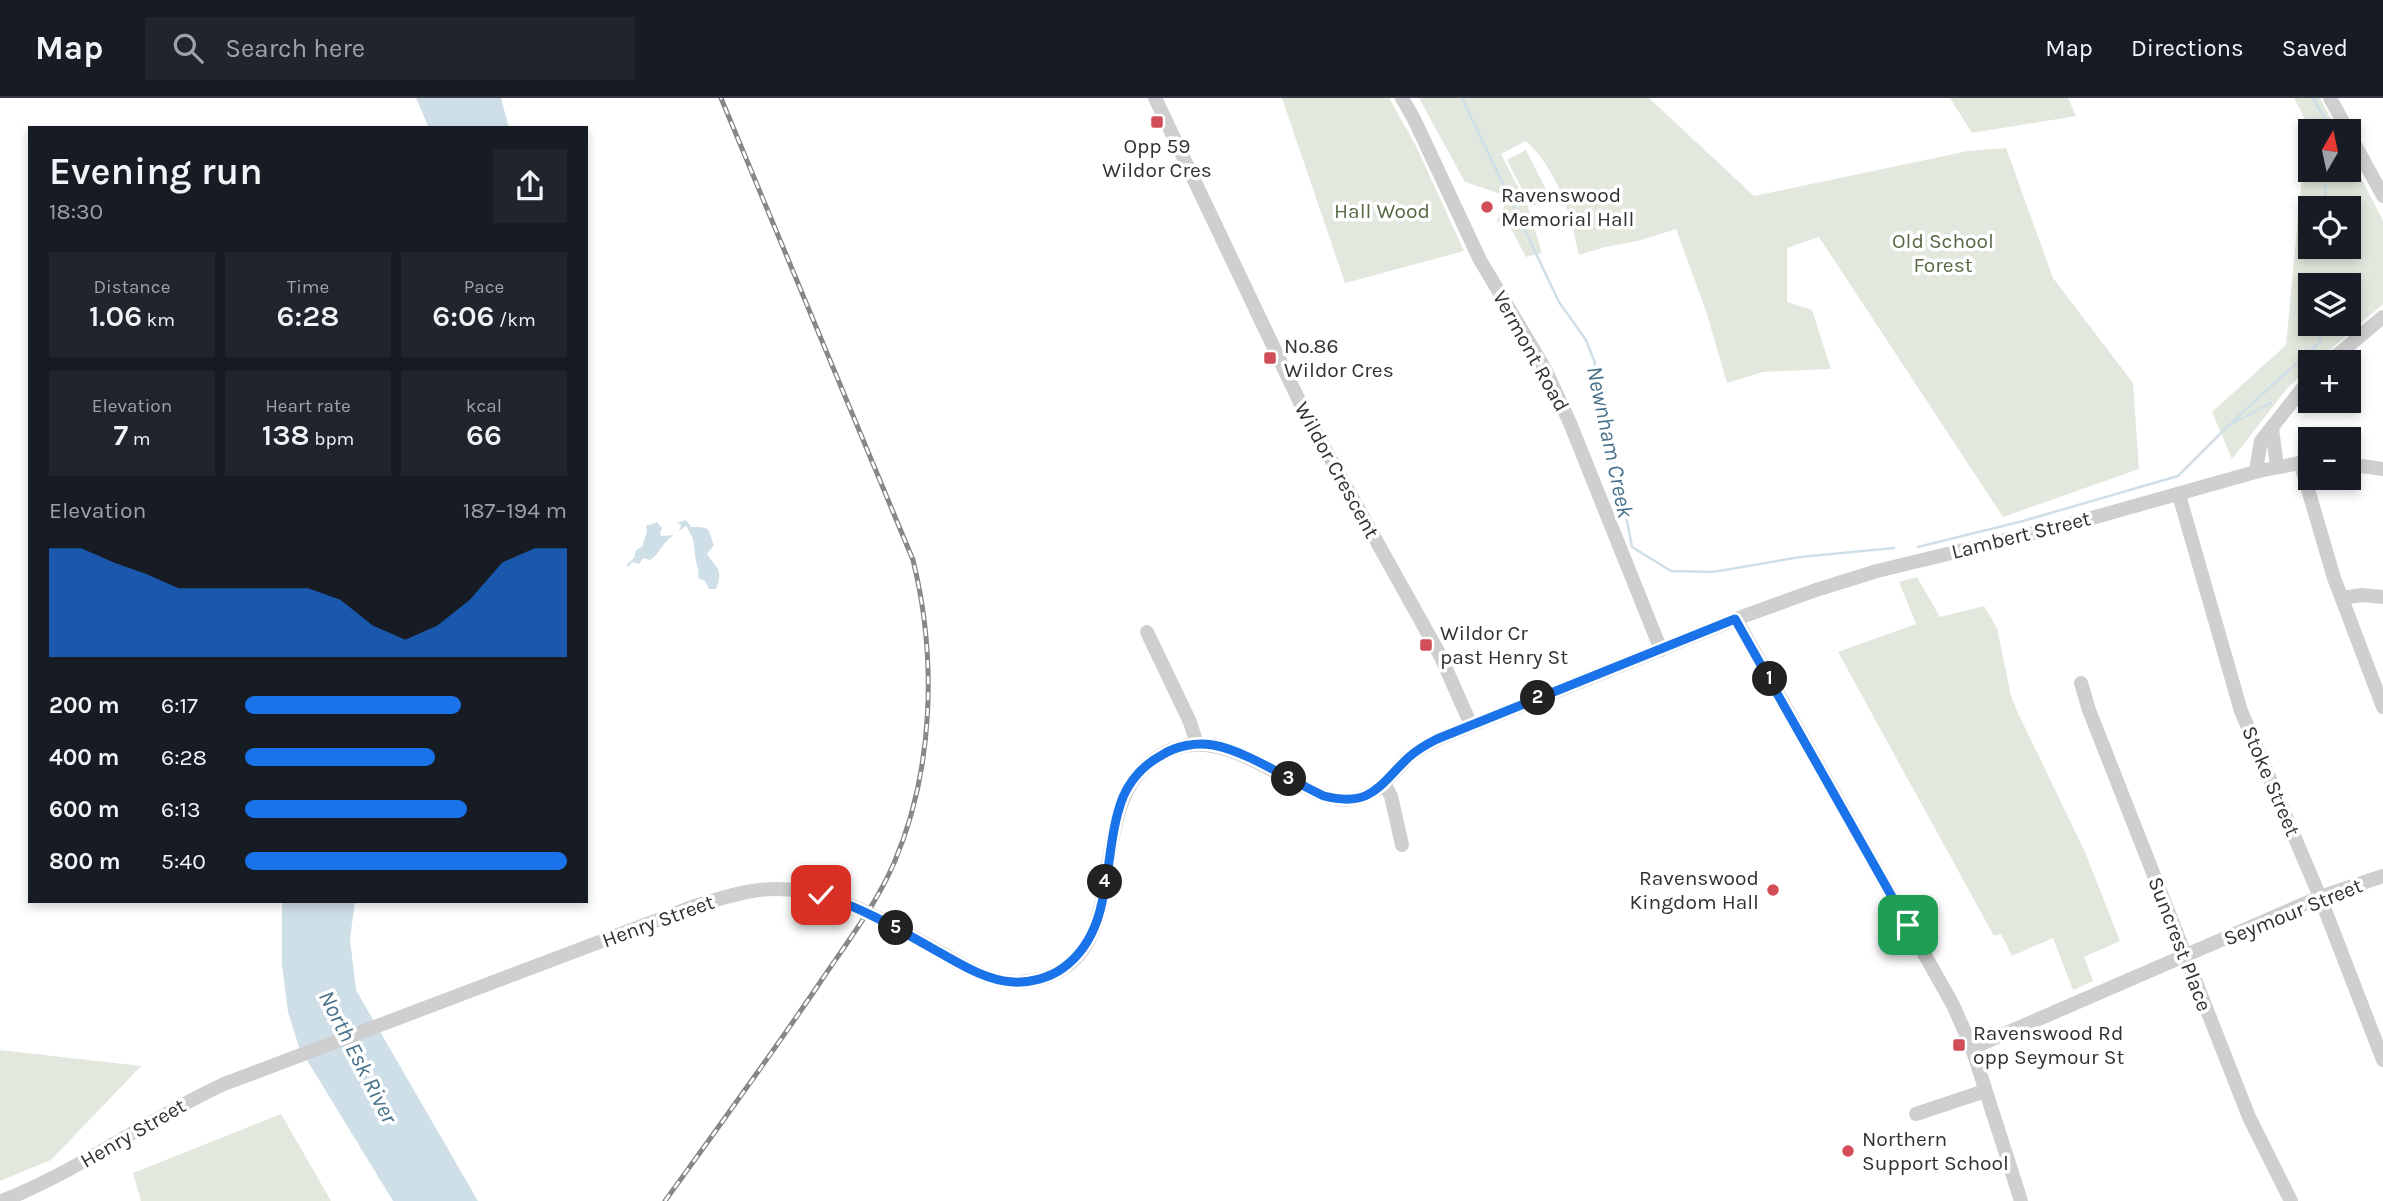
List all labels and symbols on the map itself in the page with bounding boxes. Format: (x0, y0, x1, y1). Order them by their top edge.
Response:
marker: Opp 59 Wildor Cres (1149, 114, 1165, 130)
north arrow (2298, 119, 2361, 182)
place label: Opp 59 Wildor Cres (1102, 134, 1212, 182)
place label: Ravenswood Memorial Hall (1501, 183, 1634, 231)
park label: Hall Wood (1334, 199, 1430, 223)
marker: Ravenswood Memorial Hall (1479, 199, 1495, 215)
park label: Old School Forest (1892, 229, 1994, 277)
street label: Vermont Road (1488, 286, 1574, 416)
place label: No.86 Wildor Cres (1284, 334, 1394, 382)
marker: No.86 Wildor Cres (1262, 350, 1278, 366)
water label: Newnham Creek (1581, 364, 1639, 521)
street label: Wildor Crescent (1290, 398, 1384, 542)
street label: Lambert Street (1949, 506, 2093, 564)
place label: Wildor Cr past Henry St (1440, 621, 1568, 669)
marker: Wildor Cr past Henry St (1418, 637, 1434, 653)
pin: 1 (1752, 662, 1788, 696)
pin: 2 (1520, 680, 1556, 716)
street label: Stoke Street (2237, 722, 2305, 840)
pin: 3 (1272, 762, 1306, 796)
pin: 4 (1088, 864, 1122, 900)
pin (791, 865, 851, 925)
place label: Ravenswood Kingdom Hall (1630, 866, 1759, 914)
street label: Suncrest Place (2143, 873, 2217, 1015)
street label: Seymour Street (2220, 873, 2366, 951)
marker: Ravenswood Kingdom Hall (1765, 882, 1781, 898)
street label: Henry Street (599, 890, 717, 952)
pin (1878, 895, 1938, 955)
pin: 5 (878, 910, 914, 946)
water label: North Esk River (313, 986, 404, 1129)
place label: Ravenswood Rd opp Seymour St (1973, 1021, 2124, 1069)
marker: Ravenswood Rd opp Seymour St (1951, 1037, 1967, 1053)
street label: Henry Street (76, 1093, 190, 1173)
place label: Northern Support School (1862, 1127, 2009, 1175)
marker: Northern Support School (1840, 1143, 1856, 1159)

